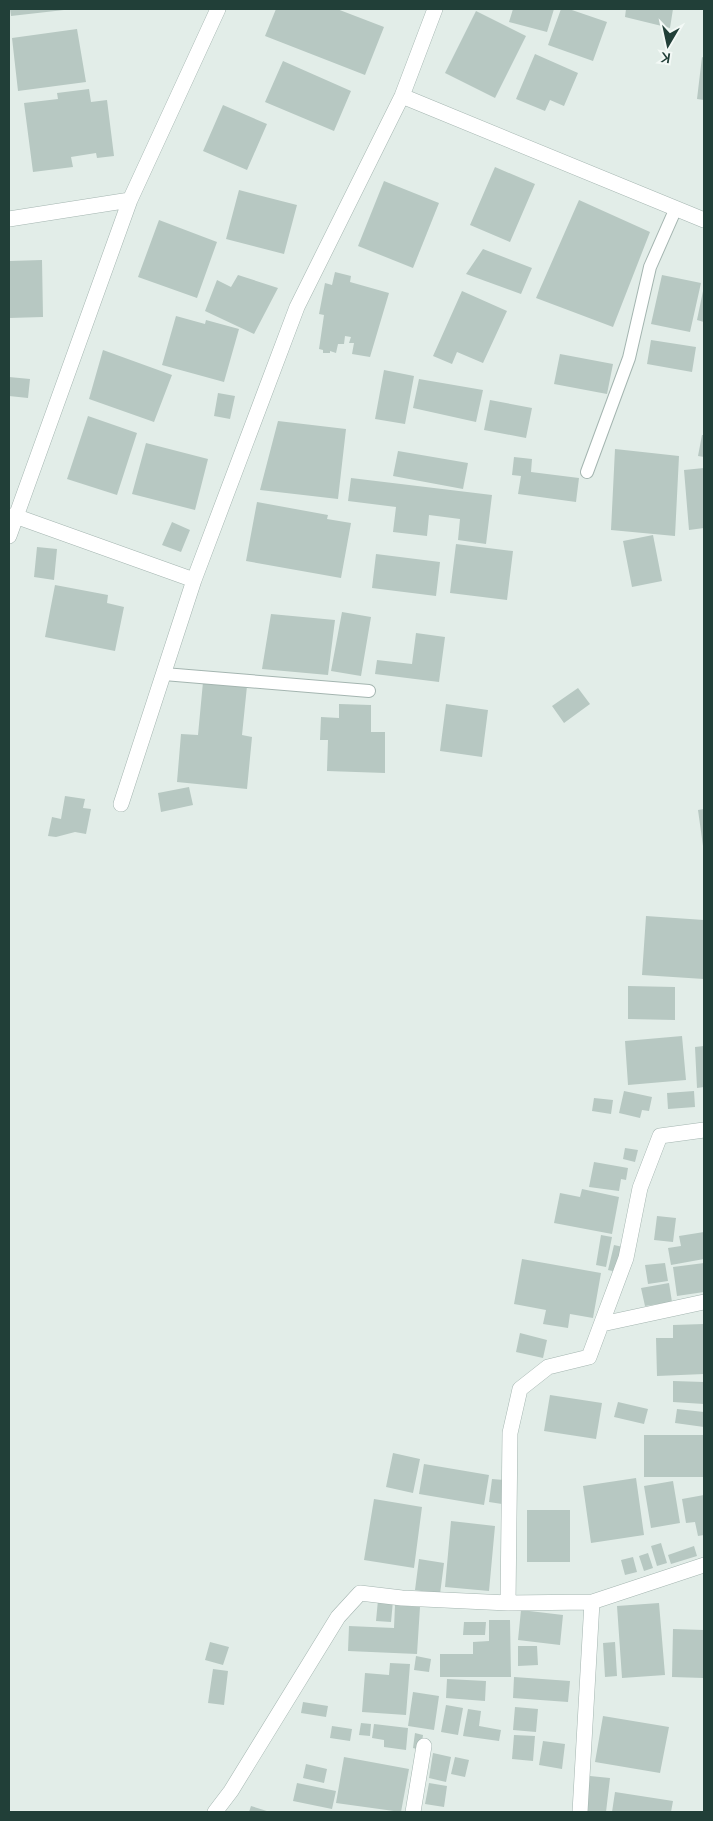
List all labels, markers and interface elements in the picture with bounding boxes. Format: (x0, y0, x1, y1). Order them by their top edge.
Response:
north arrow (643, 20, 693, 70)
text: K (659, 47, 672, 67)

